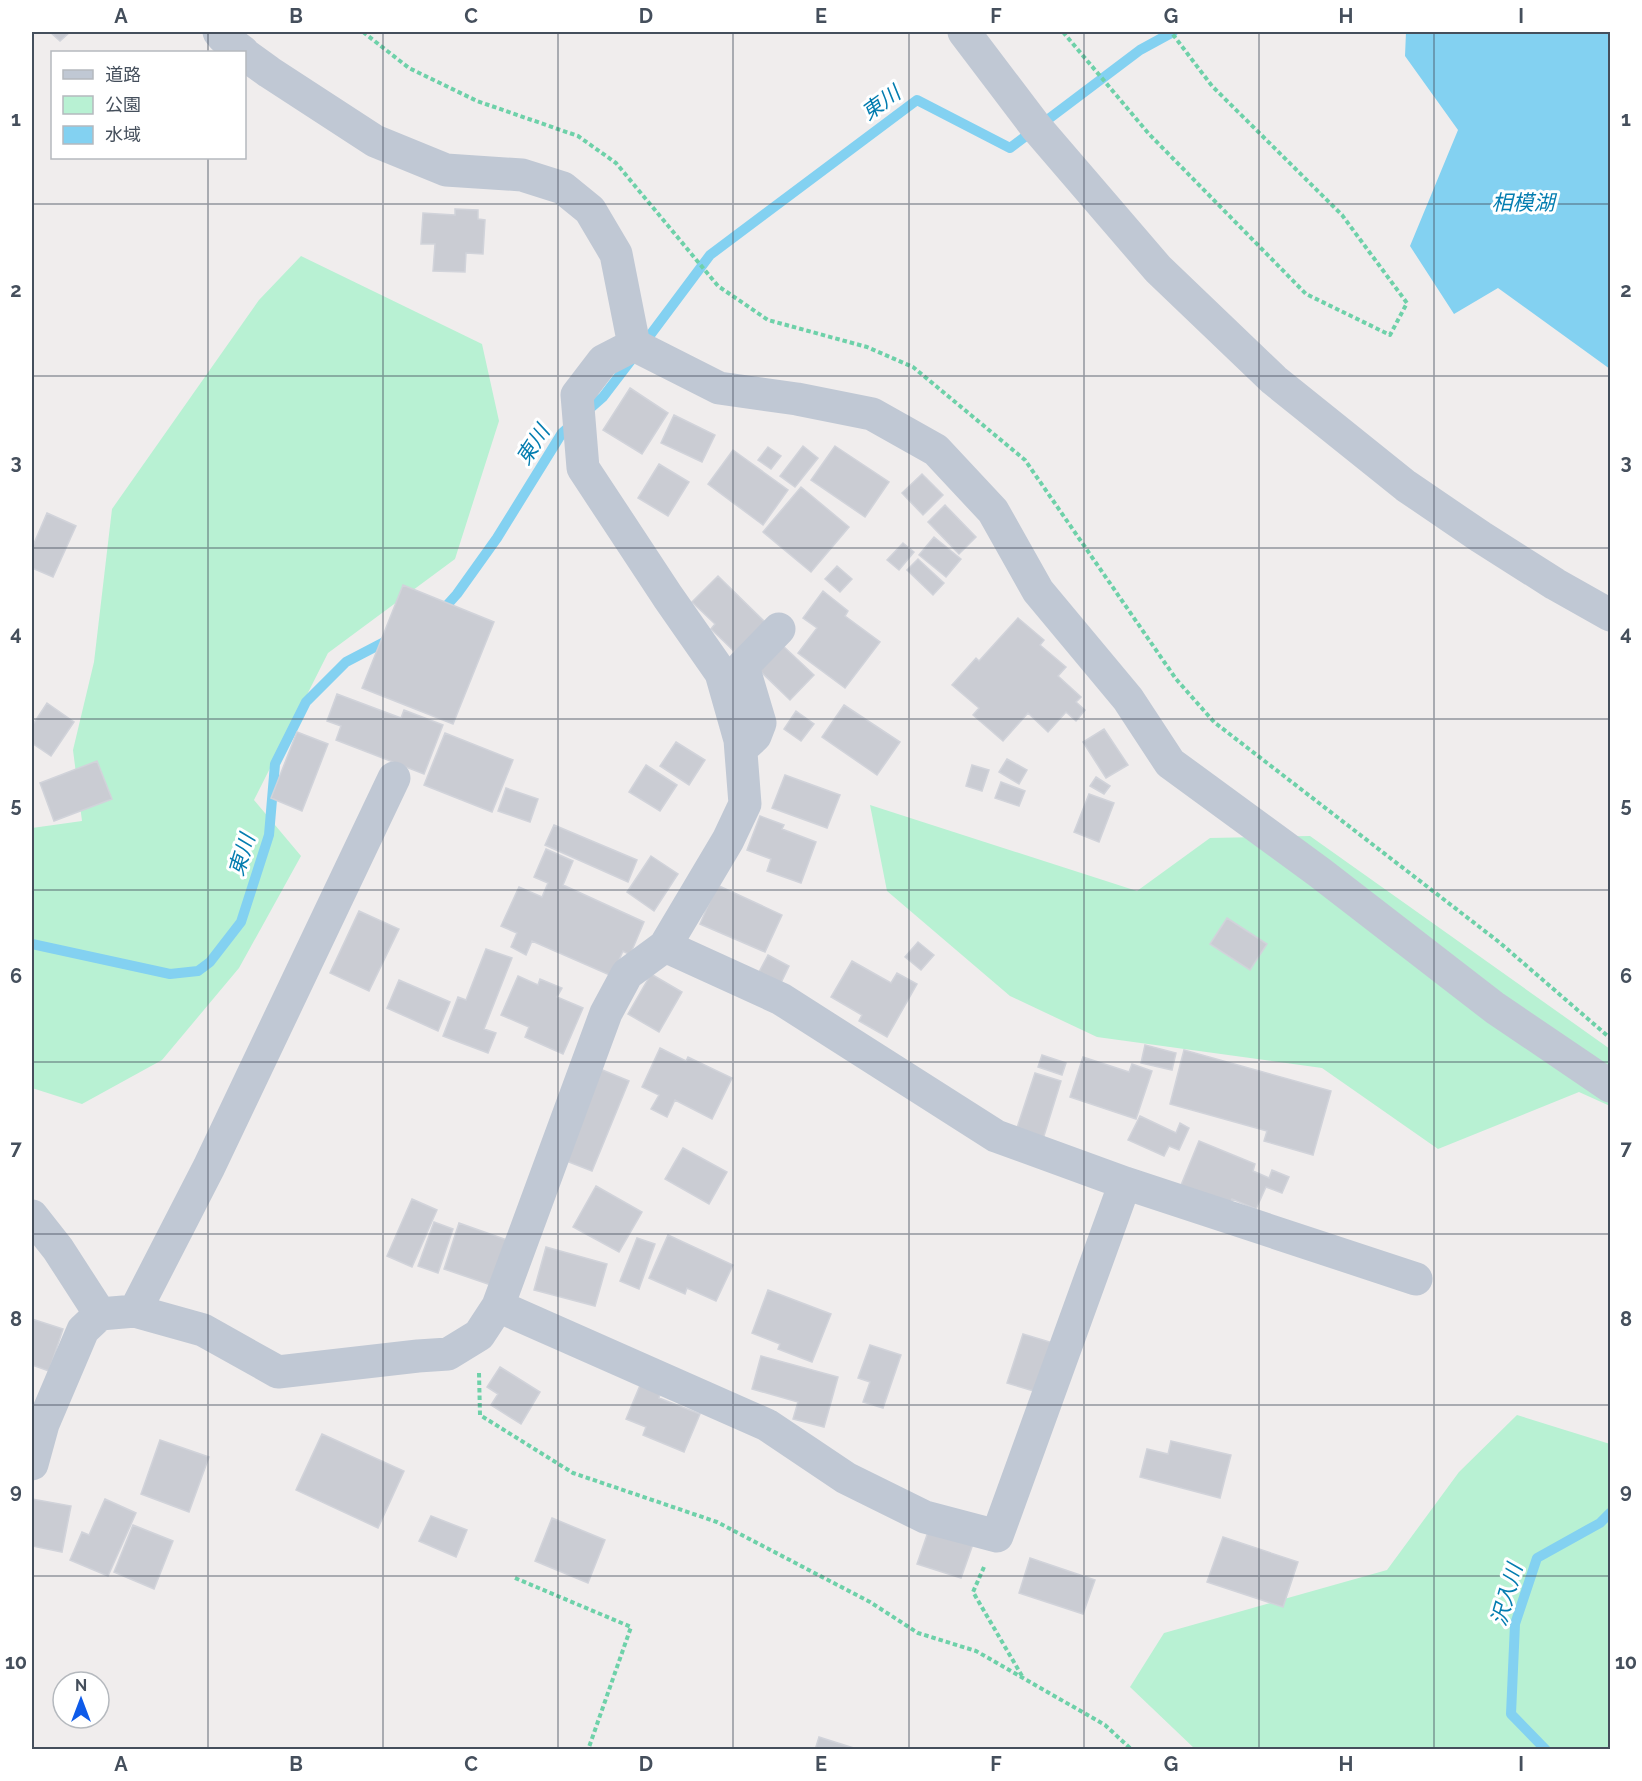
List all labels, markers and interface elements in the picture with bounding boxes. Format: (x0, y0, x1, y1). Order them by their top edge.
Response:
text: A (114, 4, 128, 28)
text: B (289, 4, 303, 28)
text: C (464, 4, 478, 28)
text: D (639, 4, 653, 28)
text: E (815, 4, 827, 28)
text: F (990, 4, 1002, 28)
text: G (1164, 4, 1178, 28)
text: H (1339, 4, 1353, 28)
text: I (1518, 4, 1524, 28)
legend (51, 51, 246, 159)
text: 道路 (105, 64, 141, 85)
water label: 東川 (856, 79, 907, 125)
text: 公園 (105, 94, 141, 115)
text: 1 (11, 107, 21, 131)
text: 1 (1621, 107, 1631, 131)
text: 水域 (105, 124, 141, 145)
water label: 相模湖 (1492, 190, 1557, 215)
text: 2 (10, 278, 22, 302)
text: 2 (1620, 278, 1632, 302)
water label: 東川 (511, 419, 556, 469)
text: 3 (10, 450, 22, 474)
text: 3 (1620, 450, 1632, 474)
text: 4 (10, 621, 22, 645)
text: 4 (1620, 621, 1632, 645)
text: 5 (10, 793, 22, 817)
text: 5 (1620, 793, 1632, 817)
water label: 東川 (223, 829, 260, 879)
text: 6 (10, 964, 22, 988)
text: 6 (1620, 964, 1632, 988)
text: 7 (10, 1136, 22, 1160)
text: 7 (1620, 1136, 1632, 1160)
text: 8 (10, 1307, 22, 1331)
text: 8 (1620, 1307, 1632, 1331)
text: 9 (10, 1479, 22, 1503)
text: 9 (1620, 1479, 1632, 1503)
water label: 沢入川 (1486, 1559, 1528, 1629)
text: 10 (5, 1650, 27, 1674)
text: 10 (1615, 1650, 1637, 1674)
north arrow (51, 1670, 111, 1730)
text: N (75, 1676, 87, 1695)
text: A (114, 1752, 128, 1776)
text: B (289, 1752, 303, 1776)
text: C (464, 1752, 478, 1776)
text: D (639, 1752, 653, 1776)
text: E (815, 1752, 827, 1776)
text: F (990, 1752, 1002, 1776)
text: G (1164, 1752, 1178, 1776)
text: H (1339, 1752, 1353, 1776)
text: I (1518, 1752, 1524, 1776)

